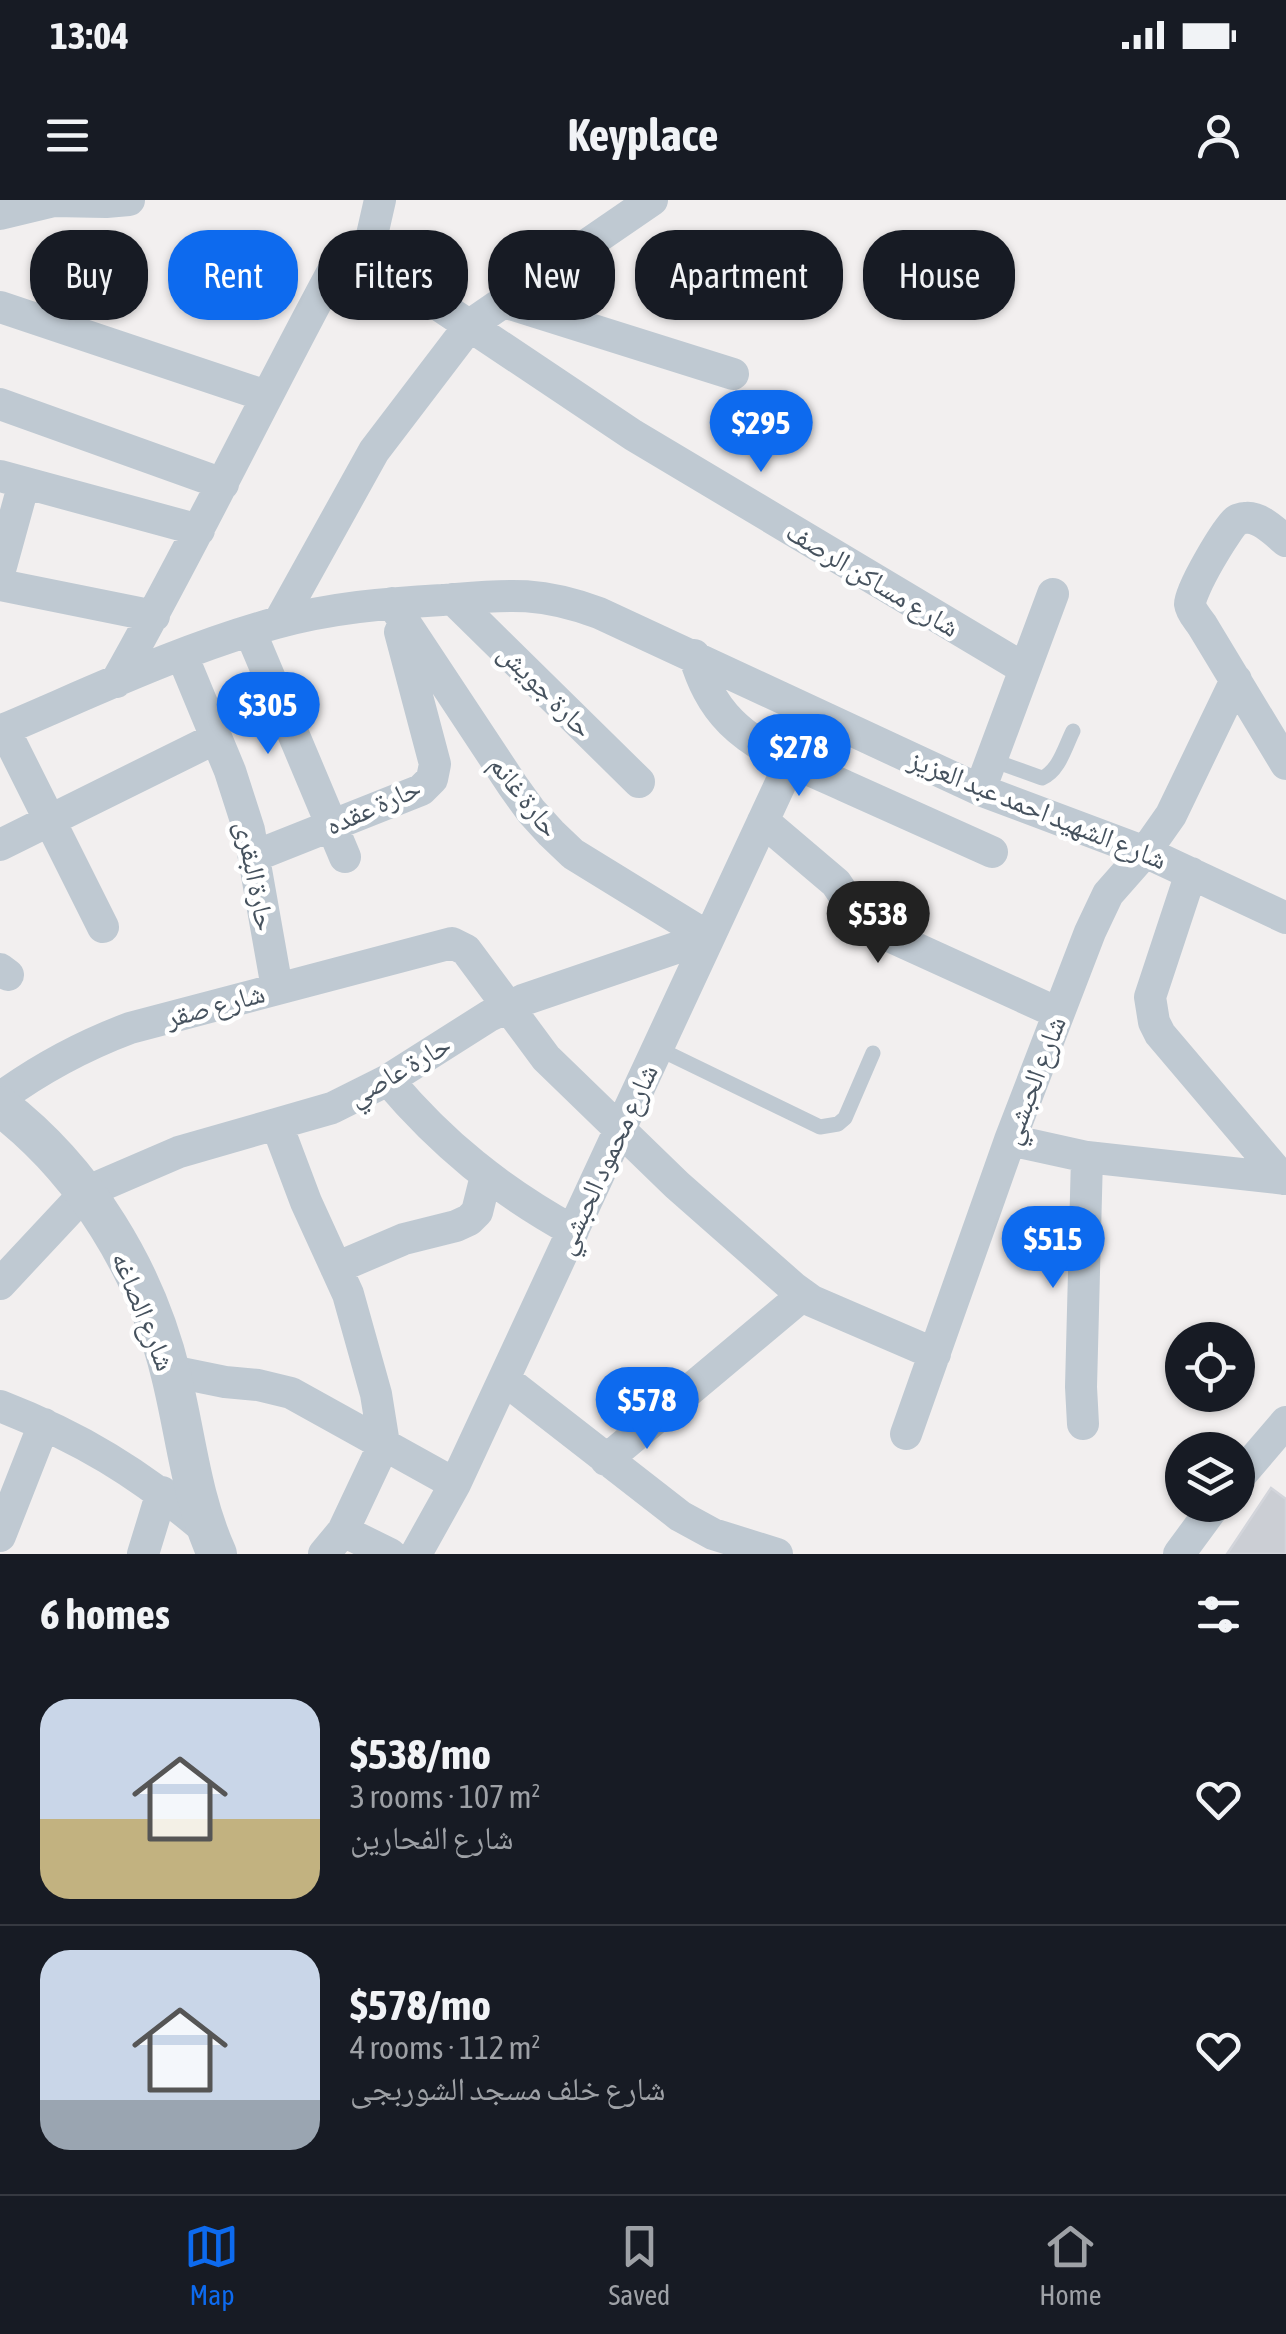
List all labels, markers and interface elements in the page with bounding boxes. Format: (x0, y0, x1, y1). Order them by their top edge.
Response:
text: 13:04 (50, 14, 129, 57)
icon: menu (40, 108, 95, 163)
icon: person (1191, 108, 1246, 163)
text: Keyplace (568, 109, 718, 161)
chip: Buy (30, 230, 148, 320)
chip: Rent (168, 230, 298, 320)
chip: Filters (318, 230, 468, 320)
chip: New (488, 230, 615, 320)
chip: Apartment (635, 230, 843, 320)
chip: House (863, 230, 1015, 320)
pin: $295 (702, 390, 820, 475)
text: $295 (732, 404, 790, 441)
street label: شارع مساكن الرصف (780, 515, 965, 645)
street label: حارة جويش (491, 636, 600, 745)
pin: $305 (209, 672, 327, 757)
text: $305 (239, 686, 297, 723)
pin: $278 (740, 714, 858, 799)
text: $278 (770, 728, 828, 765)
street label: شارع الشهيد احمد عبد العزيز (903, 742, 1172, 877)
street label: حارة غانم (481, 749, 567, 845)
street label: حارة عقده (321, 771, 425, 841)
street label: حارة البقرى (229, 818, 282, 934)
pin: $538 (819, 881, 937, 966)
text: $538 (849, 895, 907, 932)
street label: شارع صقر (161, 976, 269, 1036)
street label: شارع الحبشي (994, 1012, 1079, 1151)
street label: حارة عاصي (342, 1028, 460, 1118)
street label: شارع محمود الحبشي (548, 1059, 670, 1262)
pin: $515 (994, 1206, 1112, 1291)
text: $515 (1024, 1220, 1082, 1257)
street label: شارع الصاغه (104, 1247, 182, 1376)
map controls (1165, 1322, 1255, 1522)
button: locate (1165, 1322, 1255, 1412)
pin: $578 (588, 1367, 706, 1452)
text: $578 (618, 1381, 676, 1418)
button: layers (1165, 1432, 1255, 1522)
icon: filters (1191, 1587, 1246, 1642)
text: 6 homes (40, 1590, 170, 1638)
text: $538/mo (350, 1730, 491, 1778)
icon: home (120, 1739, 240, 1859)
icon: heart (1191, 1772, 1246, 1827)
text: 3 rooms · 107 m² (350, 1778, 540, 1815)
text: شارع الفحارين (350, 1819, 513, 1856)
text: $578/mo (350, 1981, 491, 2029)
icon: home (120, 1990, 240, 2110)
icon: heart (1191, 2023, 1246, 2078)
text: 4 rooms · 112 m² (350, 2029, 540, 2066)
text: شارع خلف مسجد الشوربجى (350, 2070, 666, 2107)
tab: Map (184, 2219, 239, 2311)
tab: Saved (608, 2219, 670, 2311)
tab: Home (1039, 2219, 1102, 2311)

